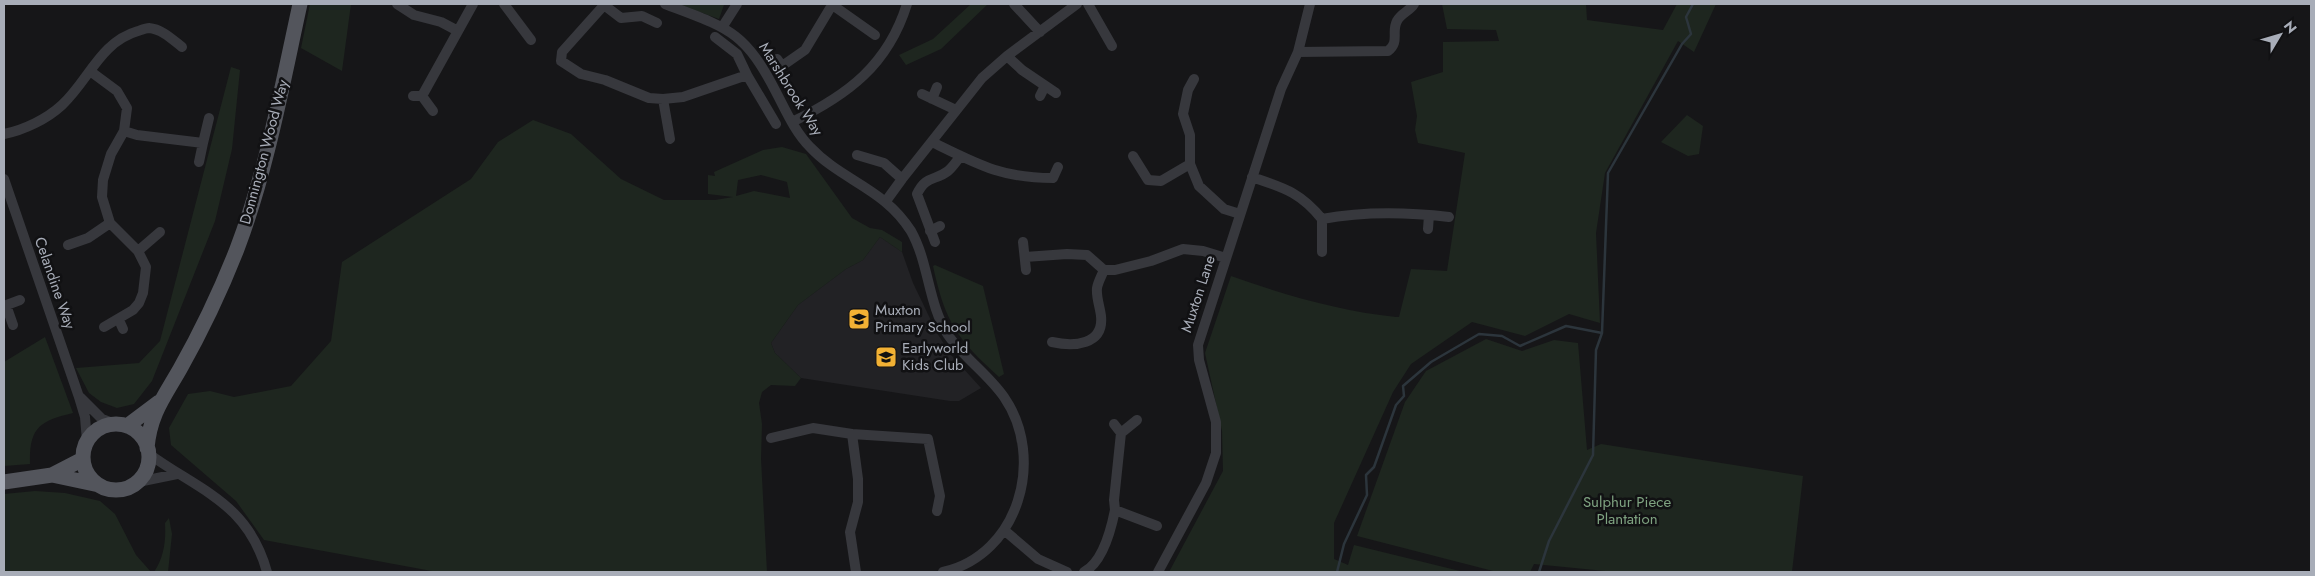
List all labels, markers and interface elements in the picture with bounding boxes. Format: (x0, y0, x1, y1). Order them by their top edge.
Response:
north arrow (2255, 10, 2305, 60)
text: N (2279, 16, 2302, 38)
street label: Marshbrook Way (753, 38, 829, 140)
street label: Donnington Wood Way (234, 77, 294, 227)
street label: Celandine Way (29, 234, 81, 332)
street label: Muxton Lane (1175, 252, 1221, 335)
place label: Muxton Primary School (875, 299, 971, 338)
school or university icon: Muxton Primary School (847, 307, 871, 331)
place label: Earlyworld Kids Club (902, 337, 968, 376)
school or university icon: Earlyworld Kids Club (874, 345, 898, 369)
park label: Sulphur Piece Plantation (1583, 491, 1671, 530)

